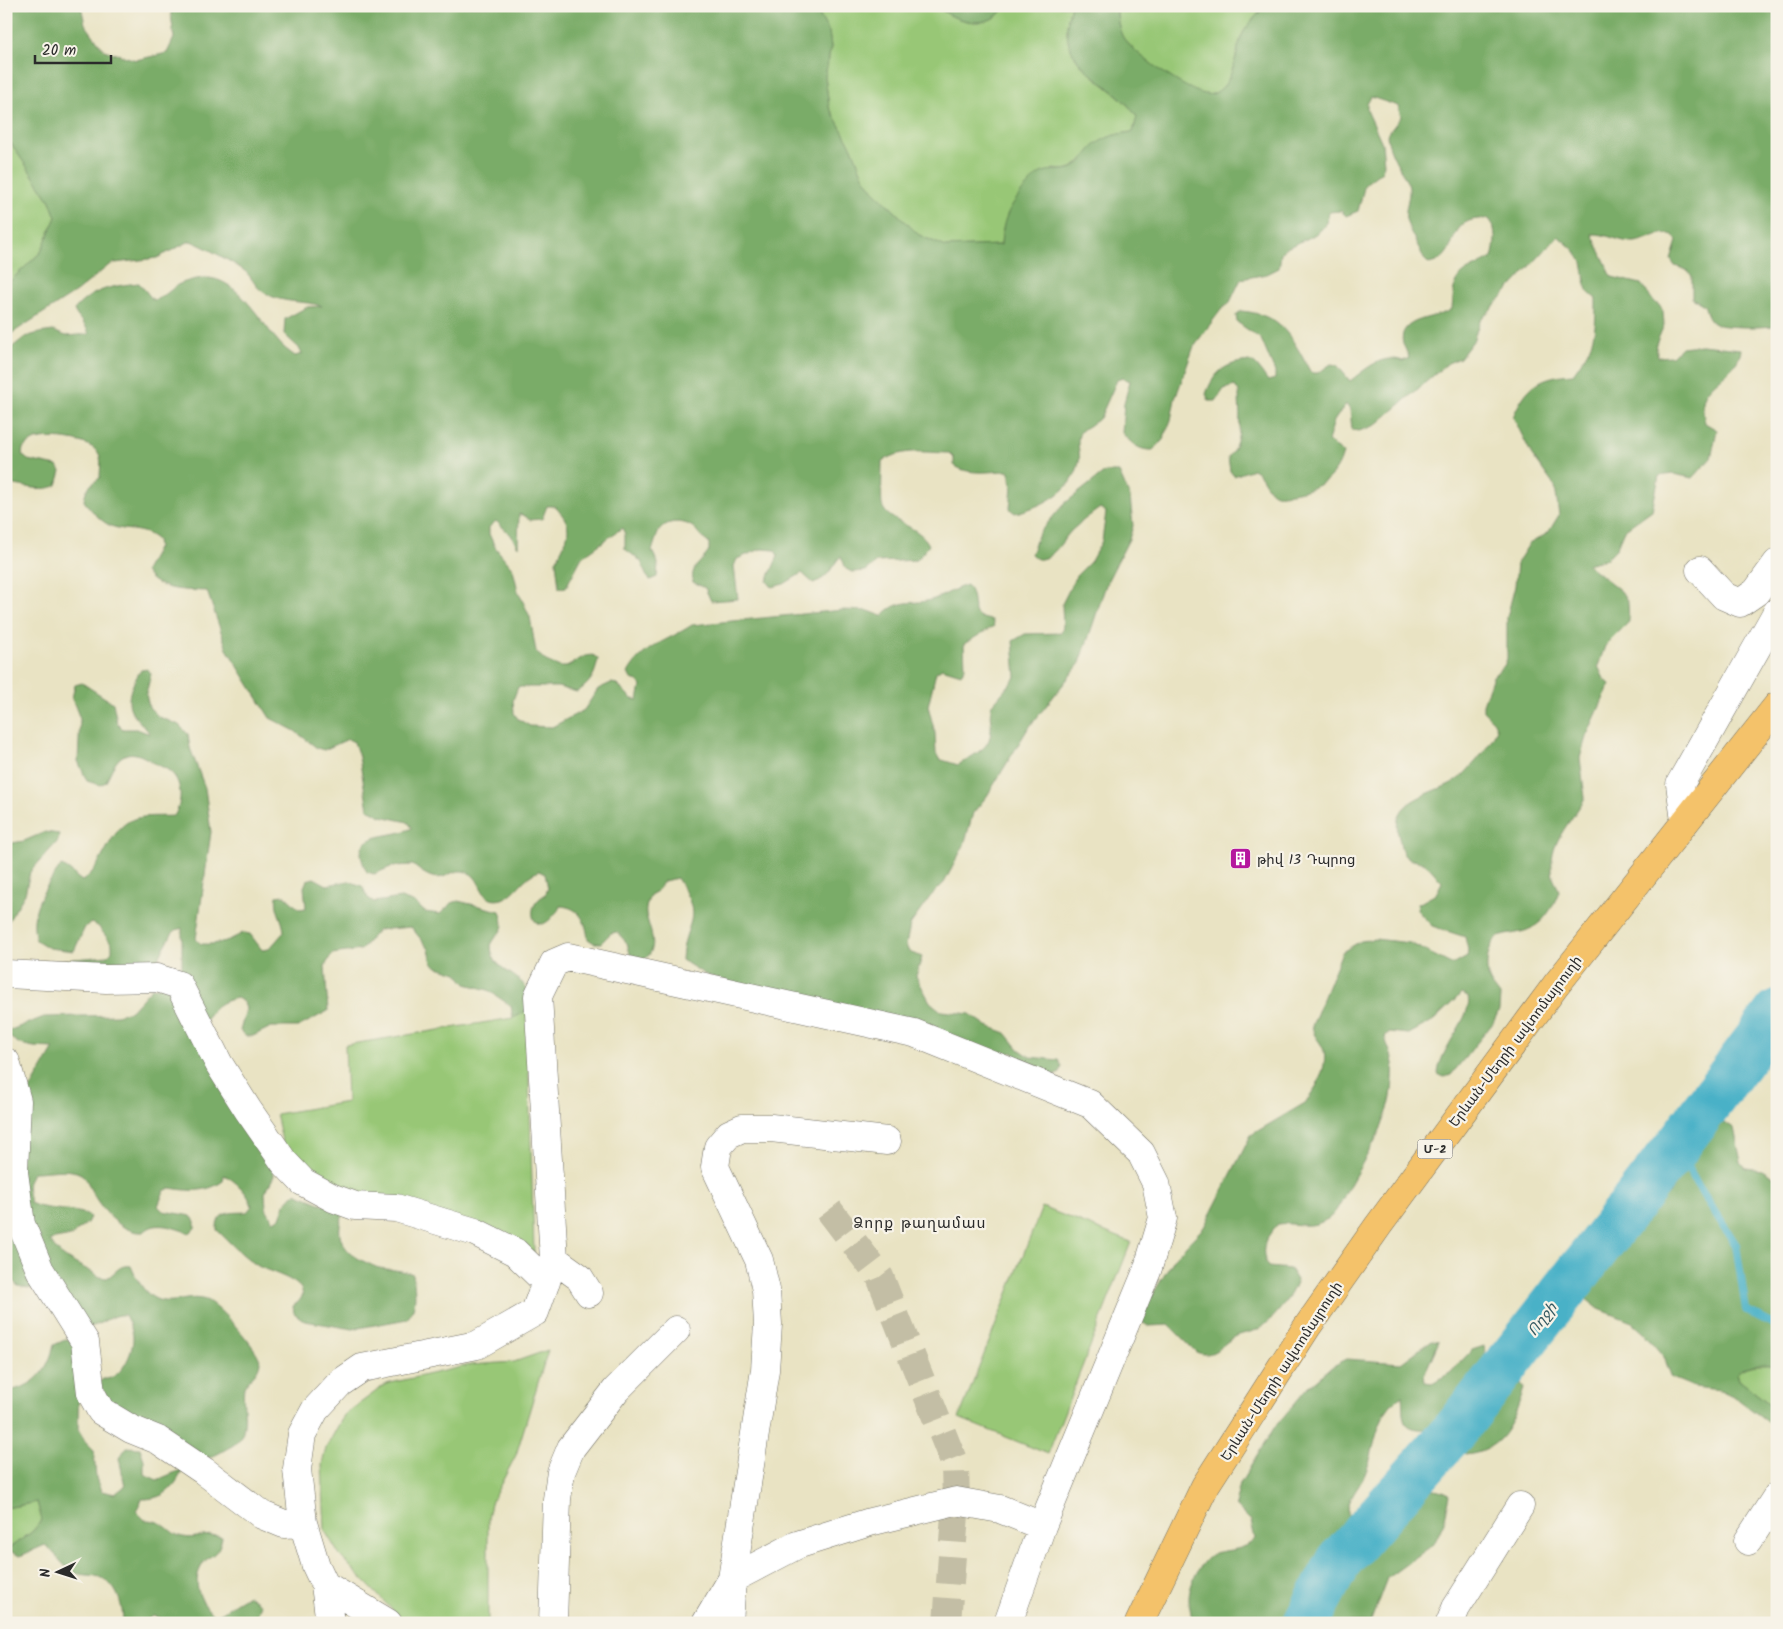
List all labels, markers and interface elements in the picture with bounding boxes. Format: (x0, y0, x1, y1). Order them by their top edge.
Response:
scale bar (35, 32, 111, 64)
text: 20 m (42, 39, 76, 63)
building icon: թիվ 13 Դպրոց (1229, 847, 1253, 871)
place label: թիվ 13 Դպրոց (1257, 849, 1355, 871)
street label: Երևան-Մեղրի ավտոմայրուղի (1444, 951, 1588, 1132)
road number: Մ-2 (1418, 1140, 1452, 1158)
district label: Ձորք թաղամաս (853, 1212, 987, 1236)
street label: Երևան-Մեղրի ավտոմայրուղի (1215, 1277, 1348, 1466)
water label: Ողջի (1522, 1297, 1564, 1342)
north arrow (32, 1546, 82, 1596)
text: N (35, 1568, 57, 1578)

